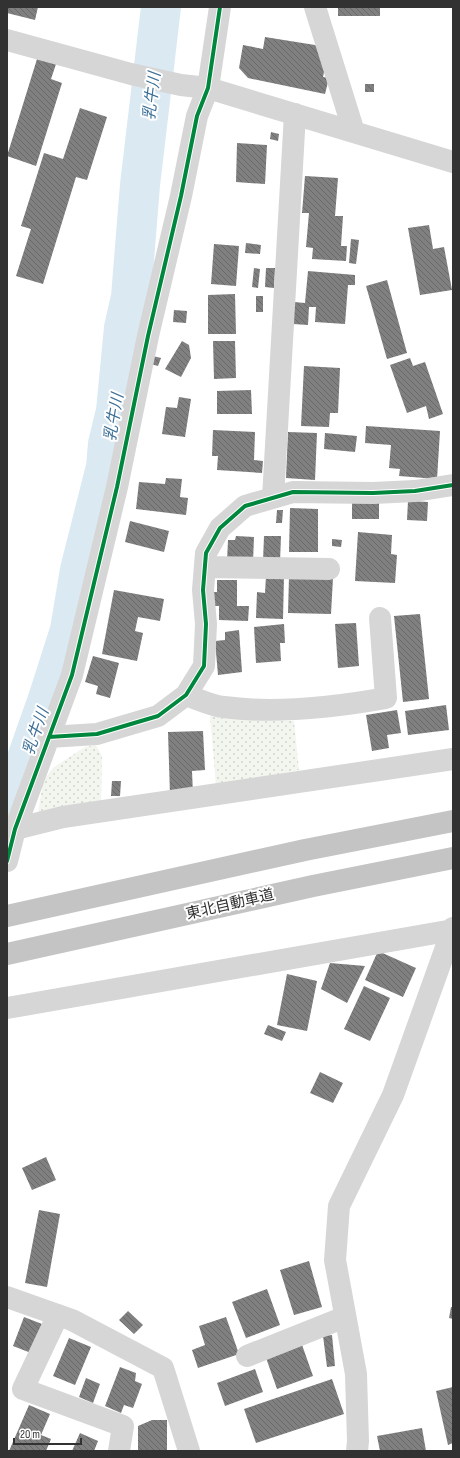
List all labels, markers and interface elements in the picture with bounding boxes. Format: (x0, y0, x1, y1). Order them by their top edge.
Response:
water label: 乳牛川 (140, 69, 165, 121)
water label: 乳牛川 (101, 390, 128, 443)
water label: 乳牛川 (20, 704, 54, 757)
street label: 東北自動車道 (184, 885, 276, 924)
scale bar (14, 1420, 81, 1446)
text: 20 m (20, 1427, 40, 1442)

